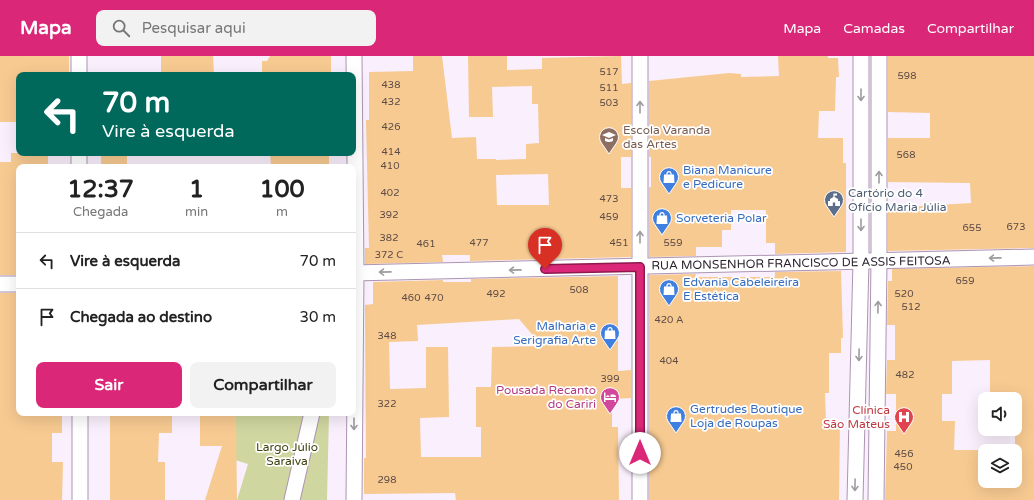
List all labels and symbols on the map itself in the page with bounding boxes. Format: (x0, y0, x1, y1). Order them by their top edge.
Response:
house number: 517 (600, 66, 618, 78)
house number: 598 (898, 70, 916, 82)
house number: 438 (382, 79, 400, 91)
house number: 511 (600, 82, 618, 94)
one-way arrow (857, 88, 865, 101)
house number: 432 (382, 96, 400, 108)
house number: 503 (600, 97, 618, 109)
one-way arrow (636, 101, 644, 114)
house number: 426 (382, 121, 400, 133)
place label: Escola Varanda das Artes (623, 123, 710, 151)
school or university icon: Escola Varanda das Artes (598, 126, 620, 154)
house number: 414 (382, 146, 400, 158)
house number: 568 (897, 149, 915, 161)
house number: 410 (381, 160, 399, 172)
place label: Biana Manicure e Pedicure (683, 163, 772, 191)
shop icon: Biana Manicure e Pedicure (658, 166, 680, 194)
one-way arrow (875, 171, 883, 184)
place label: Cartório do 4 Ofício Maria Júlia (848, 186, 947, 214)
house number: 402 (381, 187, 399, 199)
public building icon: Cartório do 4 Ofício Maria Júlia (823, 189, 845, 217)
house number: 473 (600, 193, 618, 205)
shop icon: Sorveteria Polar (651, 207, 673, 235)
house number: 392 (380, 209, 398, 221)
house number: 459 (600, 211, 618, 223)
place label: Sorveteria Polar (676, 211, 767, 225)
one-way arrow (857, 218, 865, 231)
house number: 673 (1007, 221, 1025, 233)
house number: 655 (963, 222, 981, 234)
pin (528, 228, 562, 269)
one-way arrow (636, 231, 644, 244)
house number: 382 (380, 232, 398, 244)
house number: 477 (470, 237, 488, 249)
house number: 451 (610, 237, 628, 249)
house number: 559 (664, 237, 682, 249)
house number: 461 (417, 238, 435, 250)
house number: 372 C (375, 249, 403, 261)
street label: RUA MONSENHOR FRANCISCO DE ASSIS FEITOSA (651, 253, 951, 273)
one-way arrow (989, 254, 1002, 262)
one-way arrow (509, 266, 522, 273)
one-way arrow (379, 268, 392, 276)
place label: Edvania Cabeleireira E Estética (683, 275, 799, 303)
house number: 659 (956, 275, 974, 287)
shop icon: Edvania Cabeleireira E Estética (658, 278, 680, 306)
house number: 508 (570, 284, 588, 296)
house number: 492 (487, 288, 505, 300)
house number: 520 (895, 288, 913, 300)
house number: 460 (402, 292, 420, 304)
house number: 470 (425, 292, 443, 304)
one-way arrow (874, 301, 882, 314)
house number: 512 (902, 301, 920, 313)
house number: 420 A (655, 314, 683, 326)
place label: Malharia e Serigrafia Arte (513, 319, 596, 347)
shop icon: Malharia e Serigrafia Arte (599, 322, 621, 350)
house number: 348 (378, 330, 396, 342)
one-way arrow (855, 348, 862, 361)
house number: 404 (660, 355, 678, 367)
house number: 482 (896, 369, 914, 381)
house number: 399 (601, 373, 619, 385)
place label: Pousada Recanto do Cariri (496, 383, 596, 411)
hotel icon: Pousada Recanto do Cariri (599, 386, 621, 414)
house number: 322 (378, 398, 396, 410)
place label: Gertrudes Boutique Loja de Roupas (690, 402, 803, 430)
place label: Clínica São Mateus (823, 403, 890, 431)
shop icon: Gertrudes Boutique Loja de Roupas (665, 405, 687, 433)
hospital icon: Clínica São Mateus (893, 406, 915, 434)
one-way arrow (350, 417, 358, 430)
position arrow (619, 432, 661, 474)
park label: Largo Júlio Saraiva (256, 440, 318, 468)
house number: 456 (895, 448, 913, 460)
house number: 450 (894, 461, 912, 473)
house number: 298 (378, 474, 396, 486)
one-way arrow (852, 478, 859, 491)

